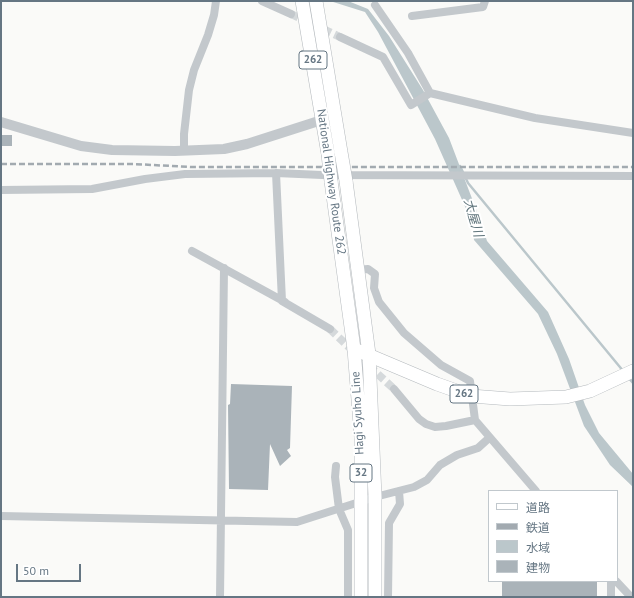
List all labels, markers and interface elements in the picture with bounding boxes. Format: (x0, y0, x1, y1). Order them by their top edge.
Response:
road number: 262 (299, 51, 327, 69)
street label: National Highway Route 262 (314, 108, 348, 256)
water label: 大屋川 (460, 197, 486, 239)
street label: Hagi Syuho Line (349, 371, 367, 455)
road number: 262 (450, 385, 478, 403)
road number: 32 (350, 464, 372, 482)
legend (488, 490, 618, 582)
text: 道路 (526, 500, 550, 515)
text: 鉄道 (526, 520, 550, 535)
text: 水域 (526, 540, 550, 555)
scale bar (18, 556, 83, 582)
text: 建物 (526, 560, 550, 575)
text: 50 m (23, 563, 49, 578)

